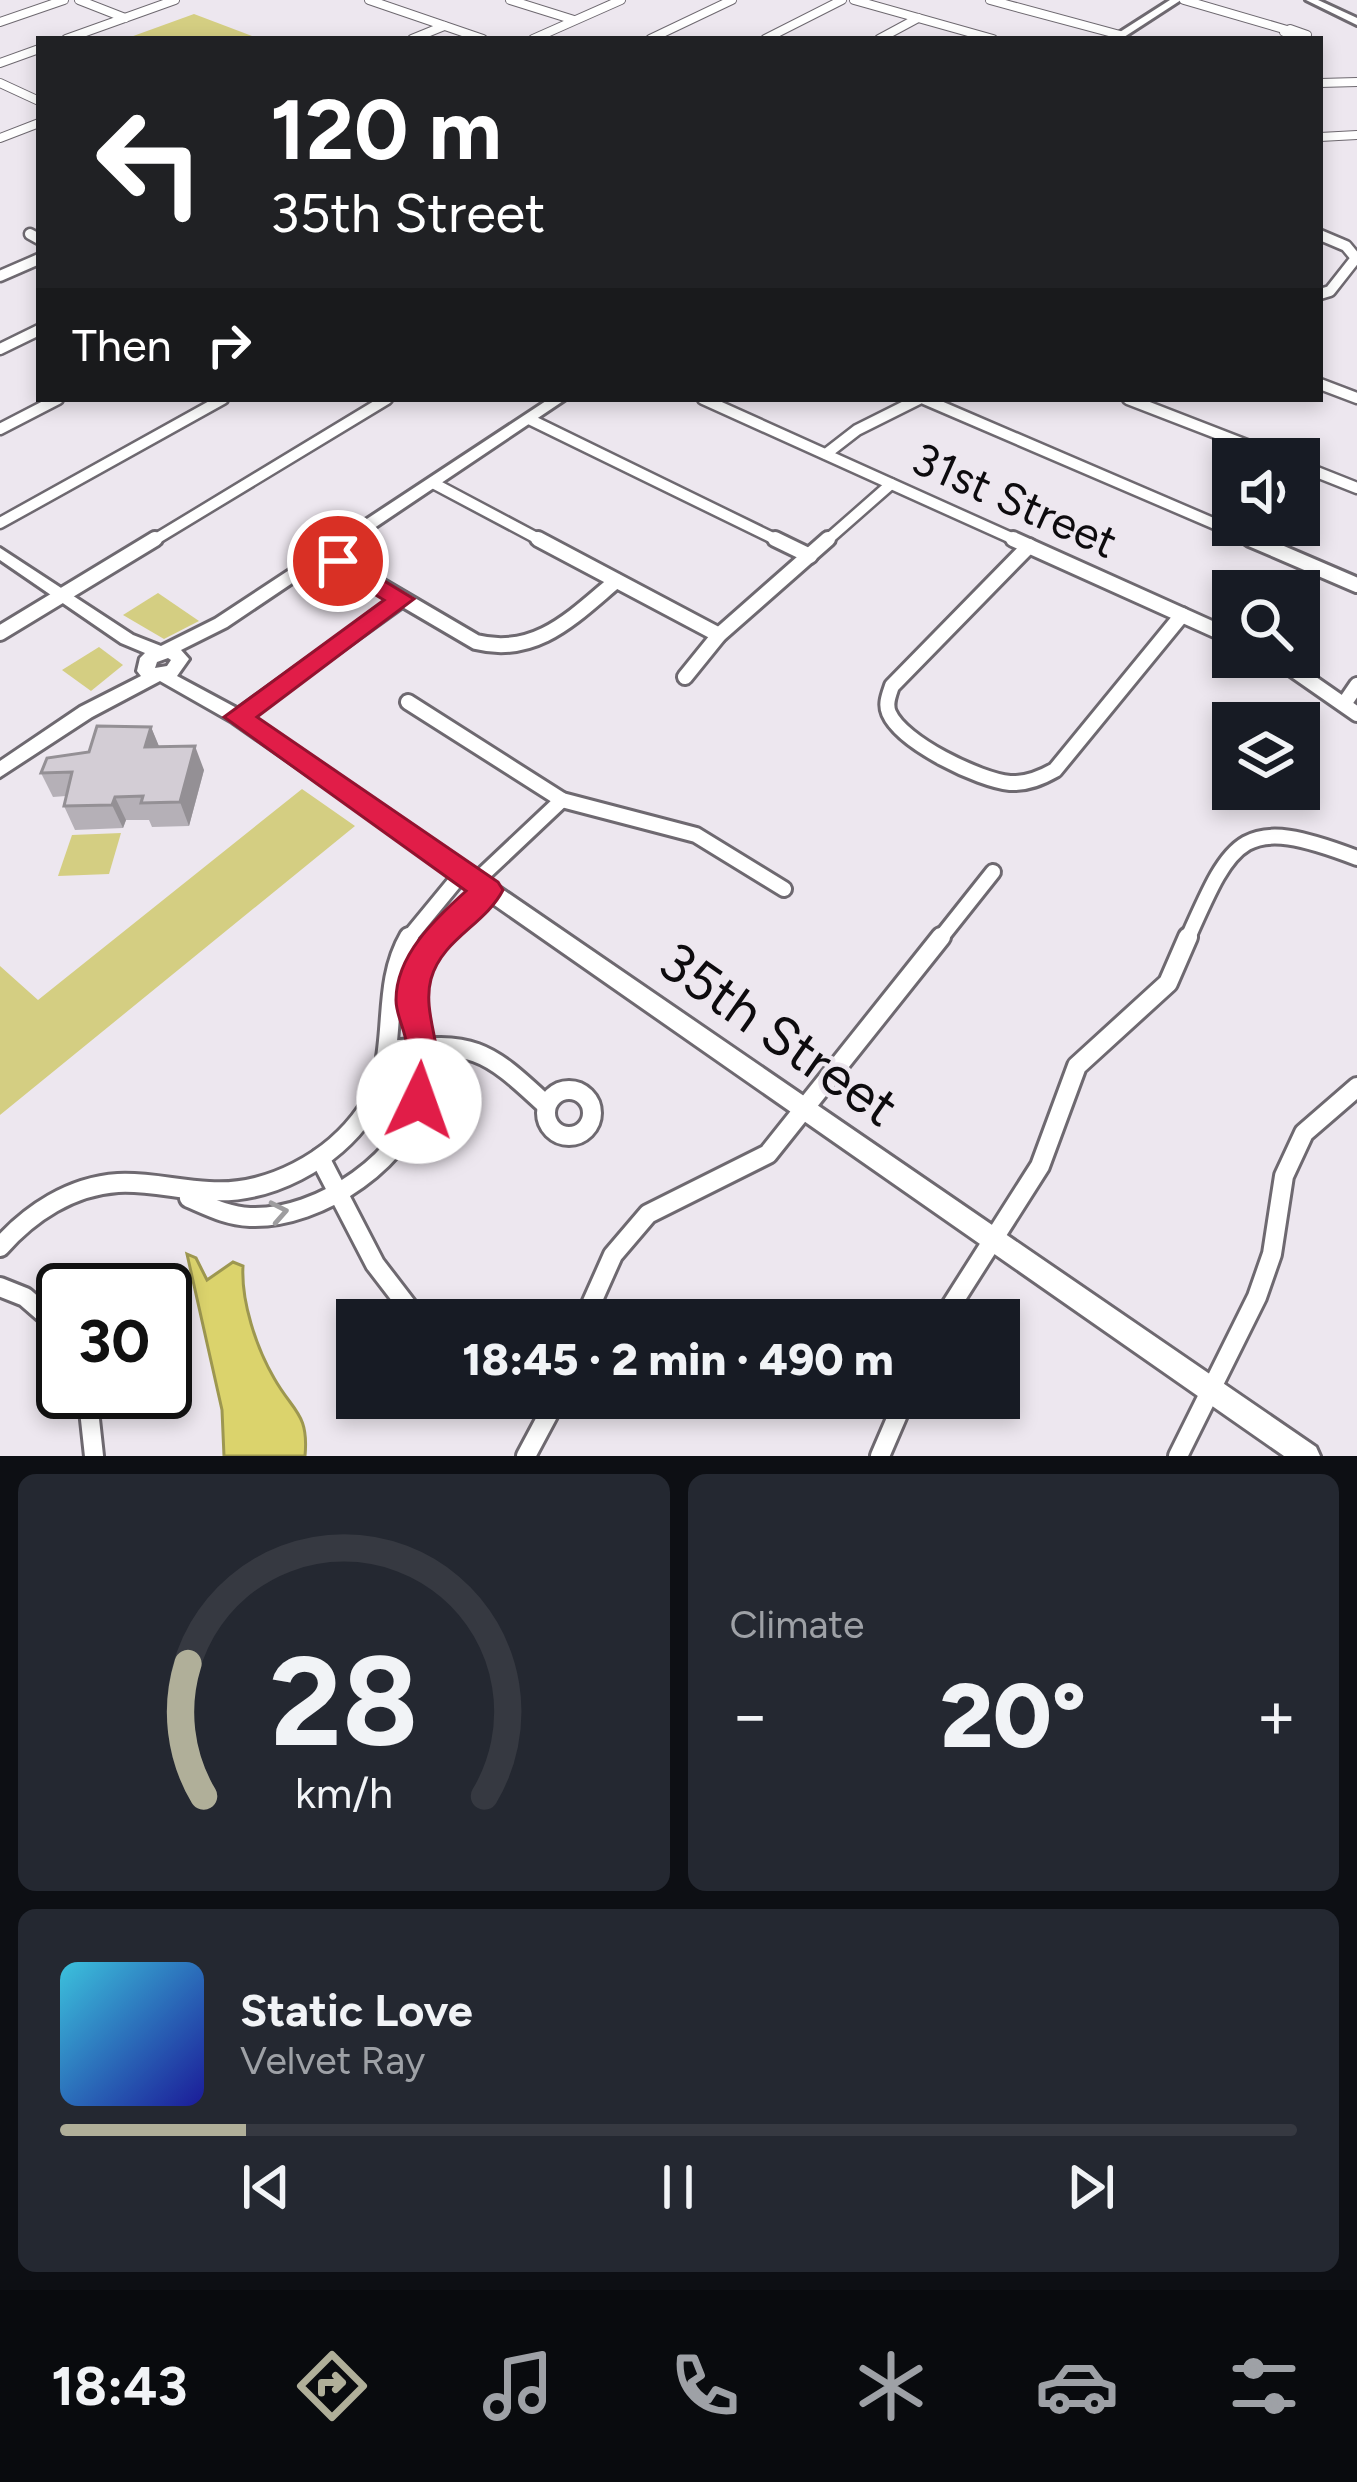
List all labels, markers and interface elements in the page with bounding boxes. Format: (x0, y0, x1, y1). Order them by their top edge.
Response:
text: 120 m (270, 79, 502, 180)
icon: left (72, 84, 228, 240)
text: 35th Street (270, 181, 546, 246)
icon: right (196, 312, 262, 378)
text: Then (72, 318, 172, 372)
street label: 31st Street (904, 431, 1126, 569)
map controls (1212, 438, 1320, 810)
button: sound (1212, 438, 1320, 546)
pin (287, 510, 389, 612)
icon: arrive (305, 528, 371, 594)
button: search (1212, 570, 1320, 678)
button: layers (1212, 702, 1320, 810)
street label: 35th Street (647, 929, 910, 1140)
position arrow (356, 1038, 482, 1164)
one-way arrow (269, 1200, 289, 1226)
speed limit sign: 30 (36, 1263, 192, 1419)
text: 18:45 · 2 min · 490 m (462, 1332, 894, 1386)
text: Climate (730, 1601, 864, 1648)
text: 28 (269, 1626, 418, 1776)
text: 20° (940, 1661, 1086, 1770)
text: − (730, 1675, 771, 1755)
text: + (1256, 1675, 1297, 1755)
text: km/h (295, 1766, 393, 1818)
text: Static Love (240, 1983, 473, 2037)
text: Velvet Ray (240, 2037, 425, 2084)
icon: previous (233, 2154, 299, 2220)
icon: pause (645, 2154, 711, 2220)
icon: next (1058, 2154, 1124, 2220)
icon: directions (290, 2344, 374, 2428)
icon: music (476, 2344, 560, 2428)
icon: phone (663, 2344, 747, 2428)
icon: climate (849, 2344, 933, 2428)
icon: car (1035, 2344, 1119, 2428)
icon: filters (1222, 2344, 1306, 2428)
text: 18:43 (51, 2354, 187, 2419)

